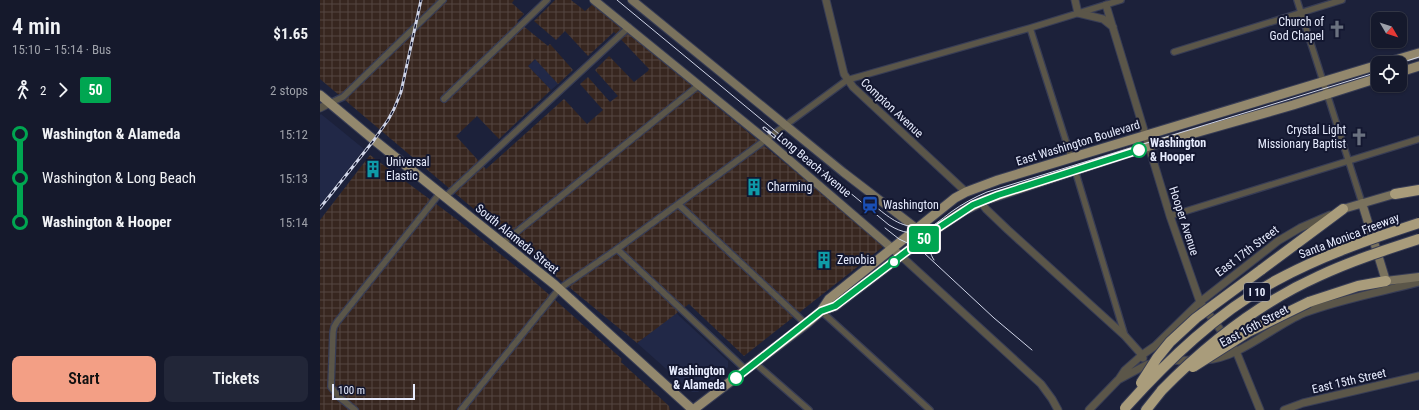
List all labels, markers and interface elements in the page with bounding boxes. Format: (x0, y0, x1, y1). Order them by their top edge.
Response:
north arrow (1371, 12, 1407, 48)
map controls (1371, 12, 1407, 92)
text: 4 min (12, 14, 61, 39)
place label: Church of God Chapel (1270, 15, 1324, 43)
church icon: Church of God Chapel (1327, 19, 1347, 39)
text: $1.65 (273, 25, 308, 43)
text: 15:10 – 15:14 · Bus (12, 42, 111, 57)
button: locate (1371, 56, 1407, 92)
street label: Compton Avenue (858, 75, 926, 141)
icon: walk (12, 79, 34, 101)
icon: forward (52, 79, 74, 101)
text: 50 (88, 82, 103, 98)
text: 2 (40, 83, 46, 98)
text: 2 stops (270, 83, 308, 98)
street label: East Washington Boulevard (1014, 117, 1142, 169)
place label: Crystal Light Missionary Baptist (1258, 123, 1346, 151)
text: Washington & Alameda (42, 125, 180, 143)
text: 15:12 (279, 127, 308, 142)
church icon: Crystal Light Missionary Baptist (1349, 127, 1369, 147)
street label: Long Beach Avenue (774, 130, 854, 200)
place label: Washington & Hooper (1150, 136, 1206, 164)
marker: Washington & Hooper (1131, 142, 1147, 158)
place label: Universal Elastic (386, 155, 430, 183)
building icon: Universal Elastic (363, 159, 383, 179)
text: Washington & Long Beach (42, 169, 196, 187)
text: 15:13 (279, 171, 308, 186)
building icon: Charming (744, 177, 764, 197)
place label: Charming (767, 180, 813, 194)
street label: Hooper Avenue (1166, 185, 1202, 258)
station icon: Washington (860, 195, 880, 215)
place label: Washington (883, 198, 939, 212)
street label: South Alameda Street (473, 201, 562, 277)
street label: Santa Monica Freeway (1297, 210, 1401, 262)
text: Washington & Hooper (42, 213, 172, 231)
text: 15:14 (279, 215, 308, 230)
street label: East 17th Street (1213, 222, 1282, 279)
line badge: 50 (906, 226, 942, 252)
text: 50 (917, 231, 931, 247)
building icon: Zenobia (814, 250, 834, 270)
place label: Zenobia (837, 253, 875, 267)
unlabelled marker (888, 256, 900, 268)
road number: I 10 (1244, 283, 1270, 301)
street label: East 16th Street (1217, 302, 1291, 350)
button: Start (12, 356, 156, 402)
button: Tickets (164, 356, 308, 402)
place label: Washington & Alameda (669, 364, 725, 392)
street label: East 15th Street (1311, 366, 1388, 396)
marker: Washington & Alameda (728, 370, 744, 386)
scale bar (332, 382, 415, 401)
text: 100 m (338, 384, 365, 397)

